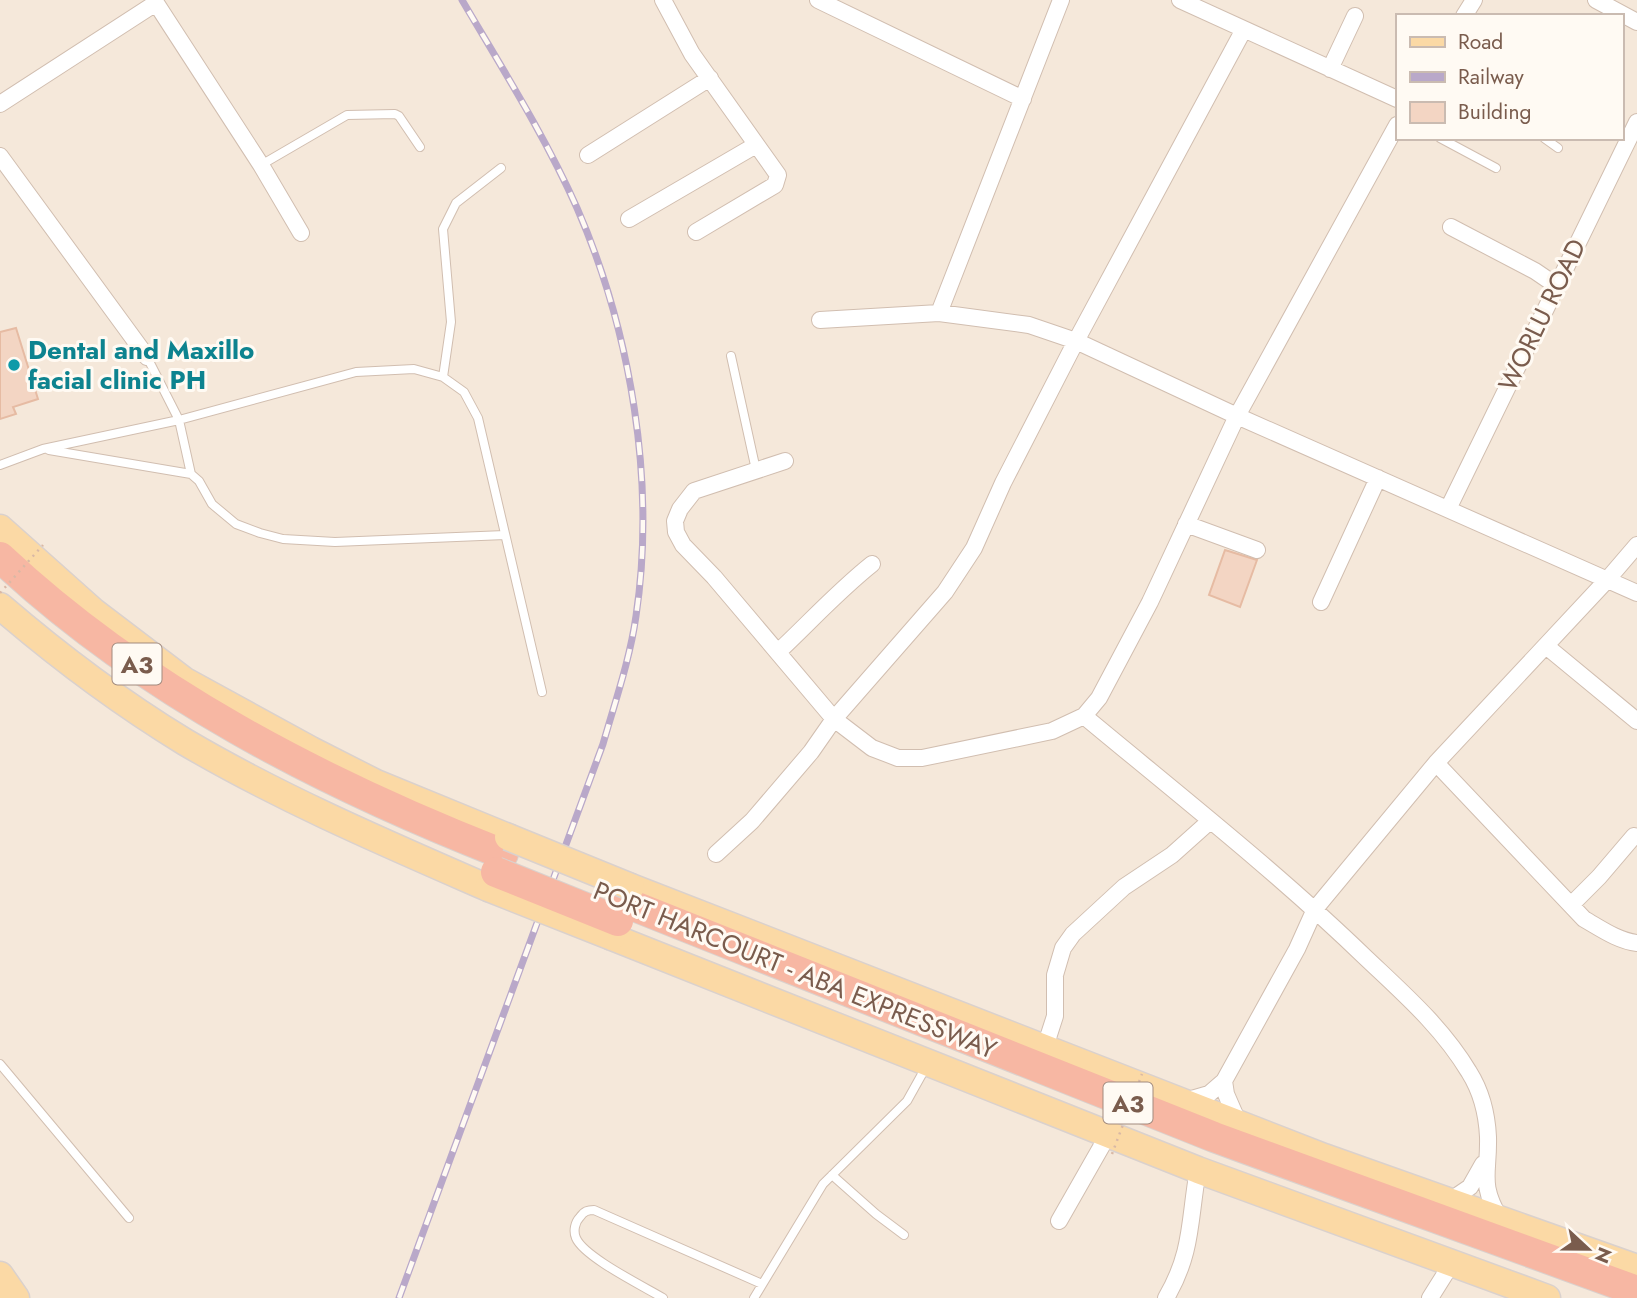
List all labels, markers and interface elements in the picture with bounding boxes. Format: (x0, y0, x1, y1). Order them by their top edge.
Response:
legend (1396, 14, 1623, 140)
text: Road (1458, 27, 1503, 57)
text: Railway (1458, 62, 1524, 92)
text: Building (1458, 97, 1531, 127)
street label: WORLU ROAD (1489, 232, 1595, 398)
place label: Dental and Maxillo facial clinic PH (28, 331, 254, 399)
marker: Dental and Maxillo facial clinic PH (6, 357, 22, 373)
road number: A3 (113, 644, 162, 684)
street label: PORT HARCOURT - ABA EXPRESSWAY (588, 872, 1003, 1069)
road number: A3 (1104, 1083, 1152, 1124)
north arrow (1553, 1214, 1623, 1284)
text: N (1588, 1243, 1619, 1267)

